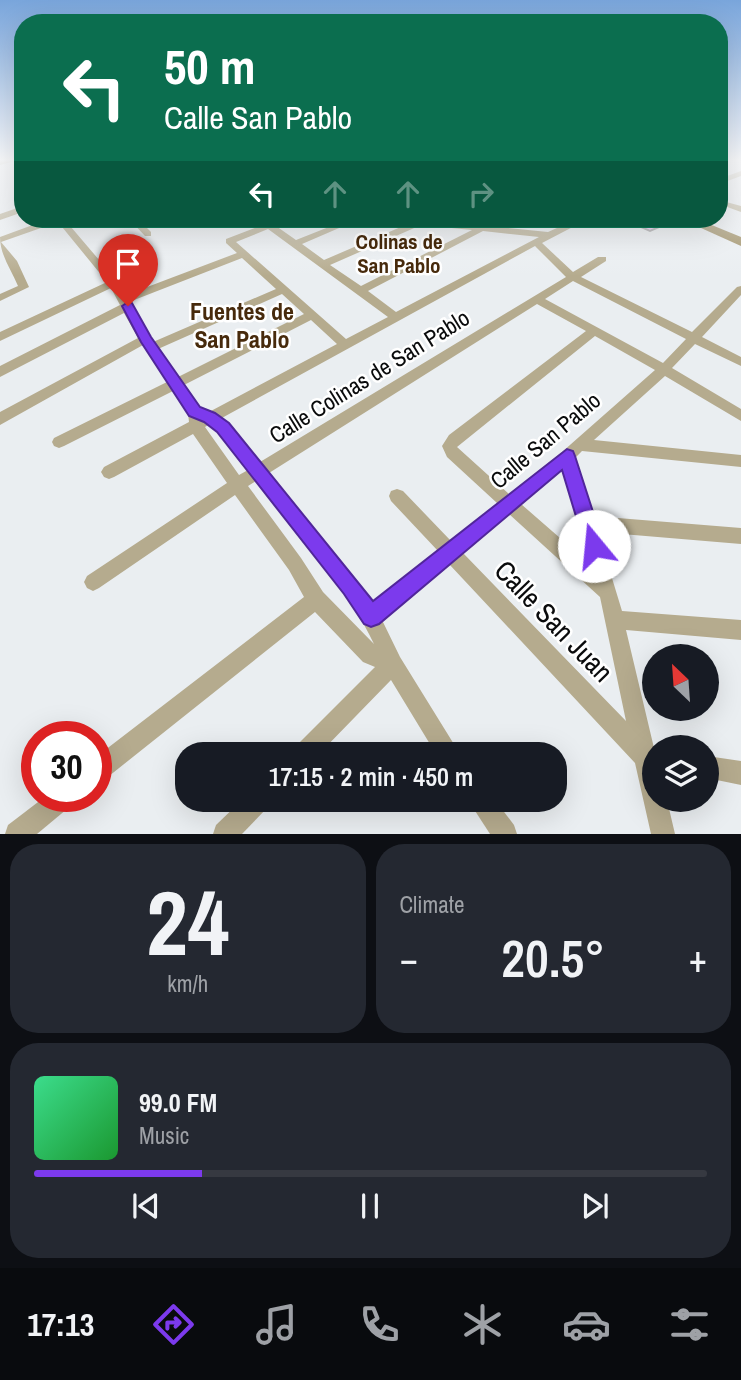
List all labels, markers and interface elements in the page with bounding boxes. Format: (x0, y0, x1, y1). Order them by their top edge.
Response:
text: 50 m (164, 33, 256, 99)
icon: left (49, 42, 140, 133)
text: Calle San Pablo (164, 96, 352, 139)
icon: left (243, 175, 281, 213)
icon: ahead (316, 175, 354, 213)
icon: ahead (389, 175, 427, 213)
icon: right (462, 175, 500, 213)
district label: Colinas de San Pablo (355, 227, 443, 280)
pin (98, 234, 158, 306)
icon: arrive (109, 245, 147, 283)
district label: Fuentes de San Pablo (190, 295, 294, 355)
street label: Calle Colinas de San Pablo (263, 302, 475, 450)
street label: Calle San Pablo (483, 385, 607, 495)
position arrow (557, 509, 631, 583)
street label: Calle San Juan (486, 552, 622, 690)
north arrow (642, 644, 719, 721)
map controls (642, 644, 719, 812)
speed limit sign: 30 (21, 721, 112, 812)
button: layers (642, 735, 719, 812)
text: 17:15 · 2 min · 450 m (269, 759, 473, 794)
text: 24 (146, 861, 229, 983)
text: Climate (400, 889, 464, 920)
text: 20.5° (501, 923, 605, 993)
text: − (400, 933, 418, 984)
text: + (689, 933, 707, 984)
text: km/h (167, 968, 208, 999)
text: 99.0 FM (139, 1085, 217, 1120)
text: Music (139, 1120, 189, 1151)
icon: previous (127, 1187, 165, 1225)
icon: pause (351, 1187, 389, 1225)
icon: next (576, 1187, 614, 1225)
icon: directions (149, 1300, 198, 1349)
icon: music (252, 1300, 301, 1349)
icon: phone (355, 1300, 404, 1349)
icon: climate (458, 1300, 507, 1349)
icon: car (562, 1300, 611, 1349)
icon: filters (665, 1300, 714, 1349)
text: 17:13 (27, 1303, 94, 1346)

